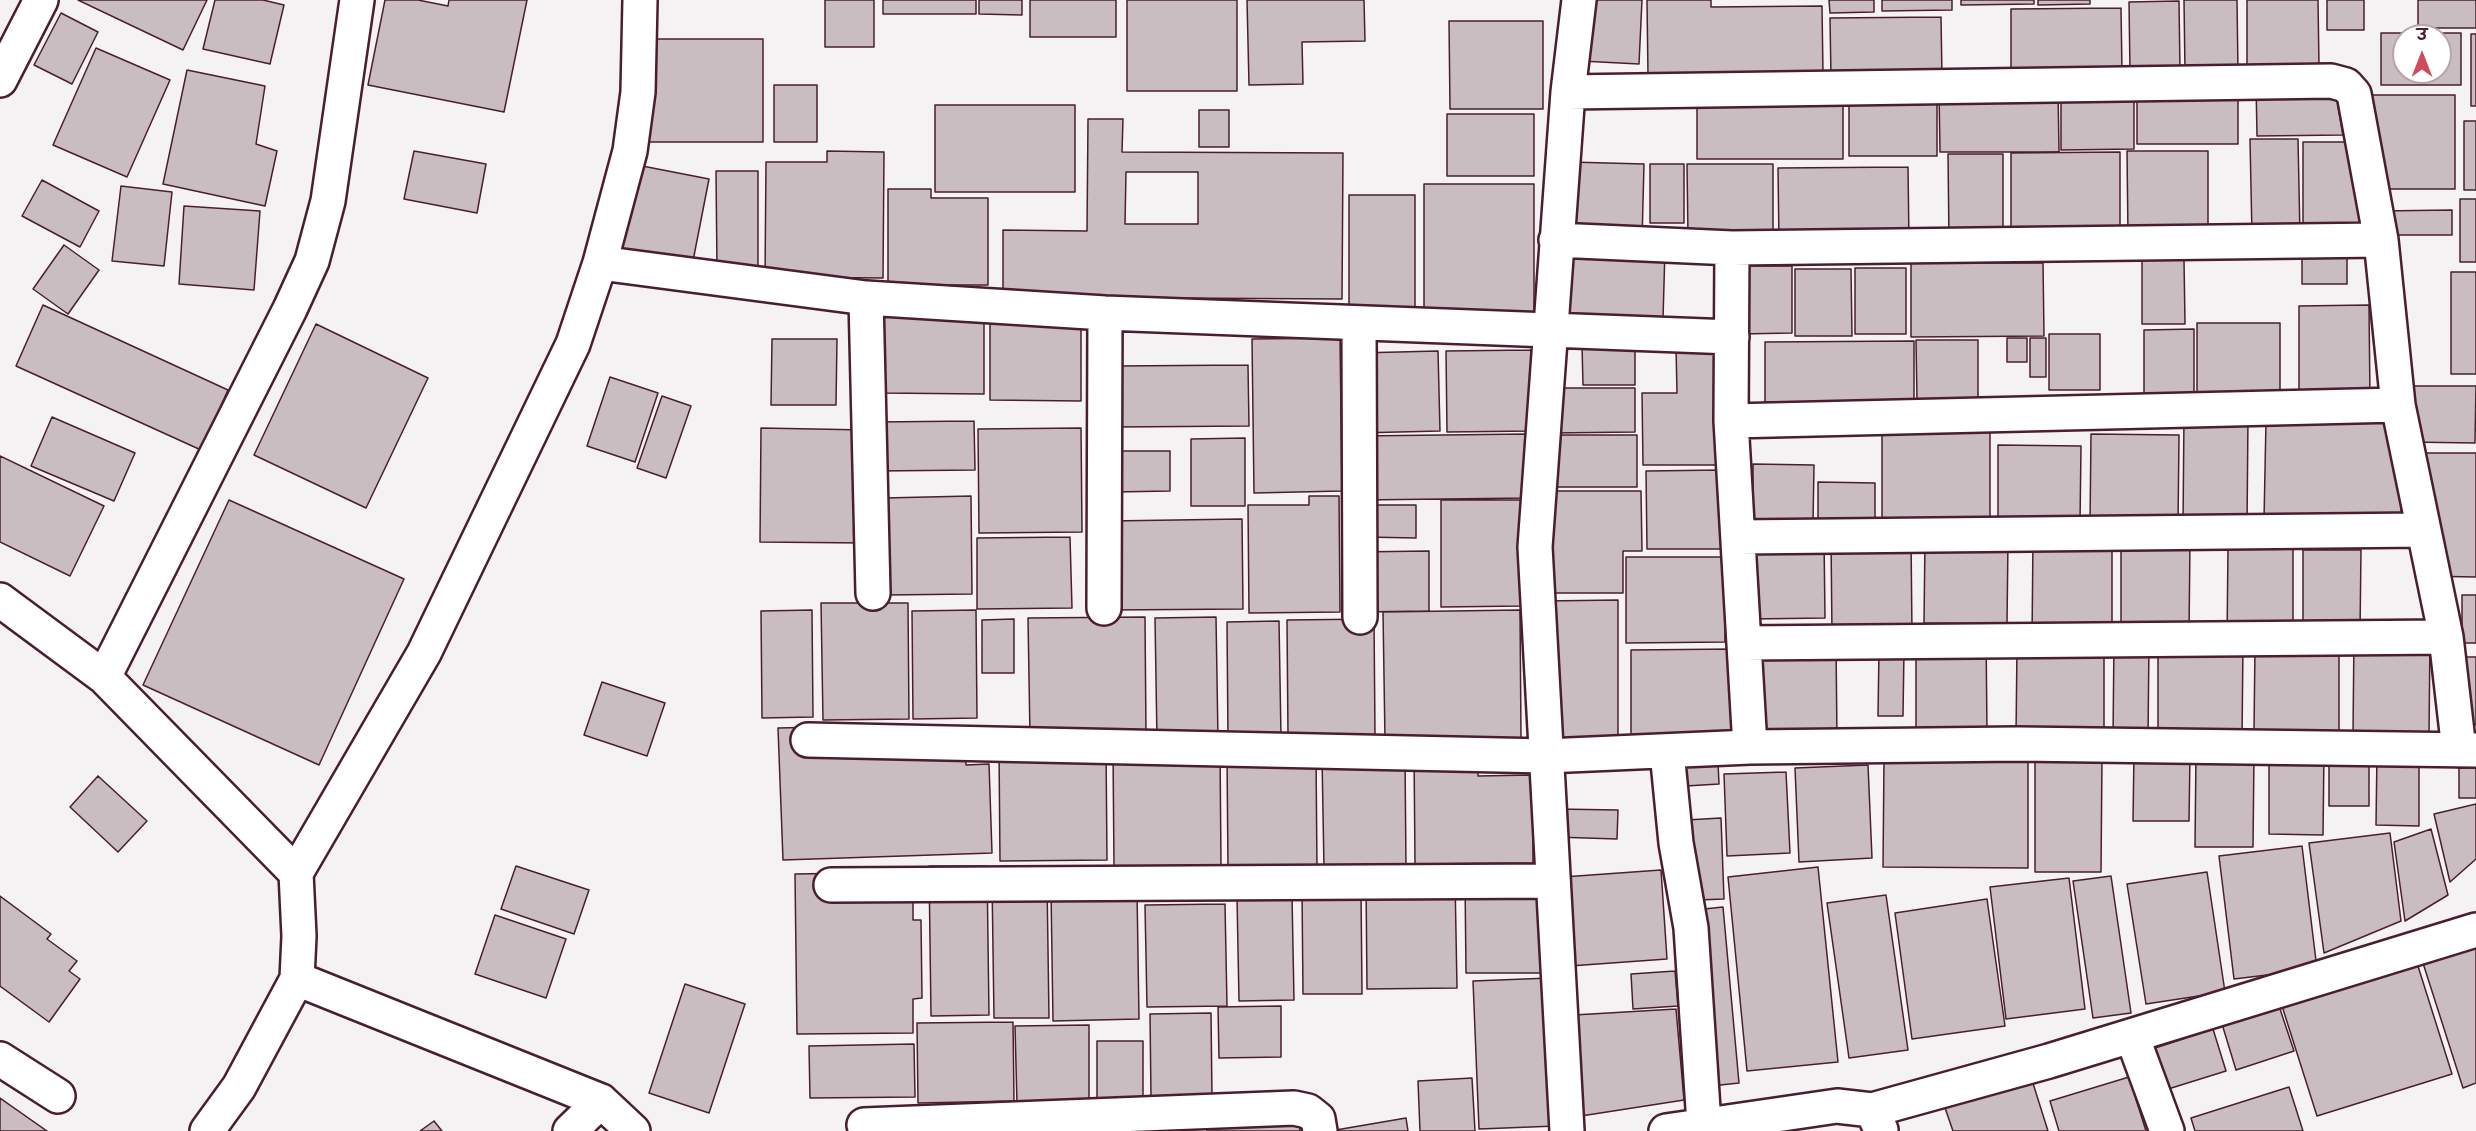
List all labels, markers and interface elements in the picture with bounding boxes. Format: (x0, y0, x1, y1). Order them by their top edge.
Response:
north arrow (2392, 24, 2452, 84)
text: उ (2417, 28, 2427, 47)

